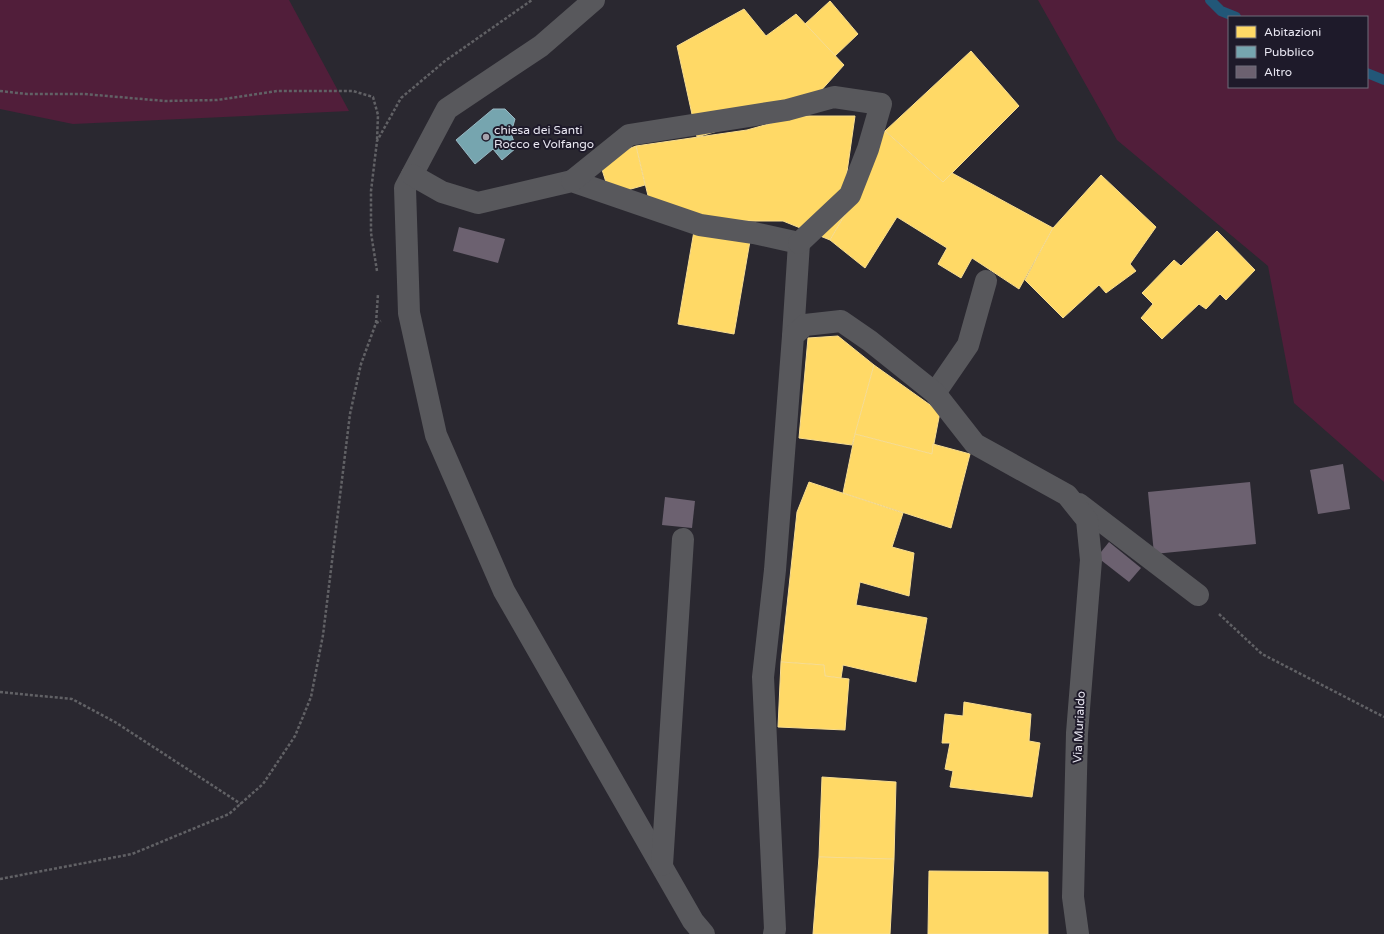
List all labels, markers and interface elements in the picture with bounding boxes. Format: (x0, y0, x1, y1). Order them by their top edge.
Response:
legend (1228, 16, 1368, 88)
text: Abitazioni (1264, 25, 1321, 39)
text: Pubblico (1264, 45, 1314, 59)
text: Altro (1264, 65, 1292, 79)
place label: chiesa dei Santi Rocco e Volfango (494, 123, 594, 151)
marker: chiesa dei Santi Rocco e Volfango (481, 132, 491, 142)
street label: Via Murialdo (1070, 691, 1088, 763)

